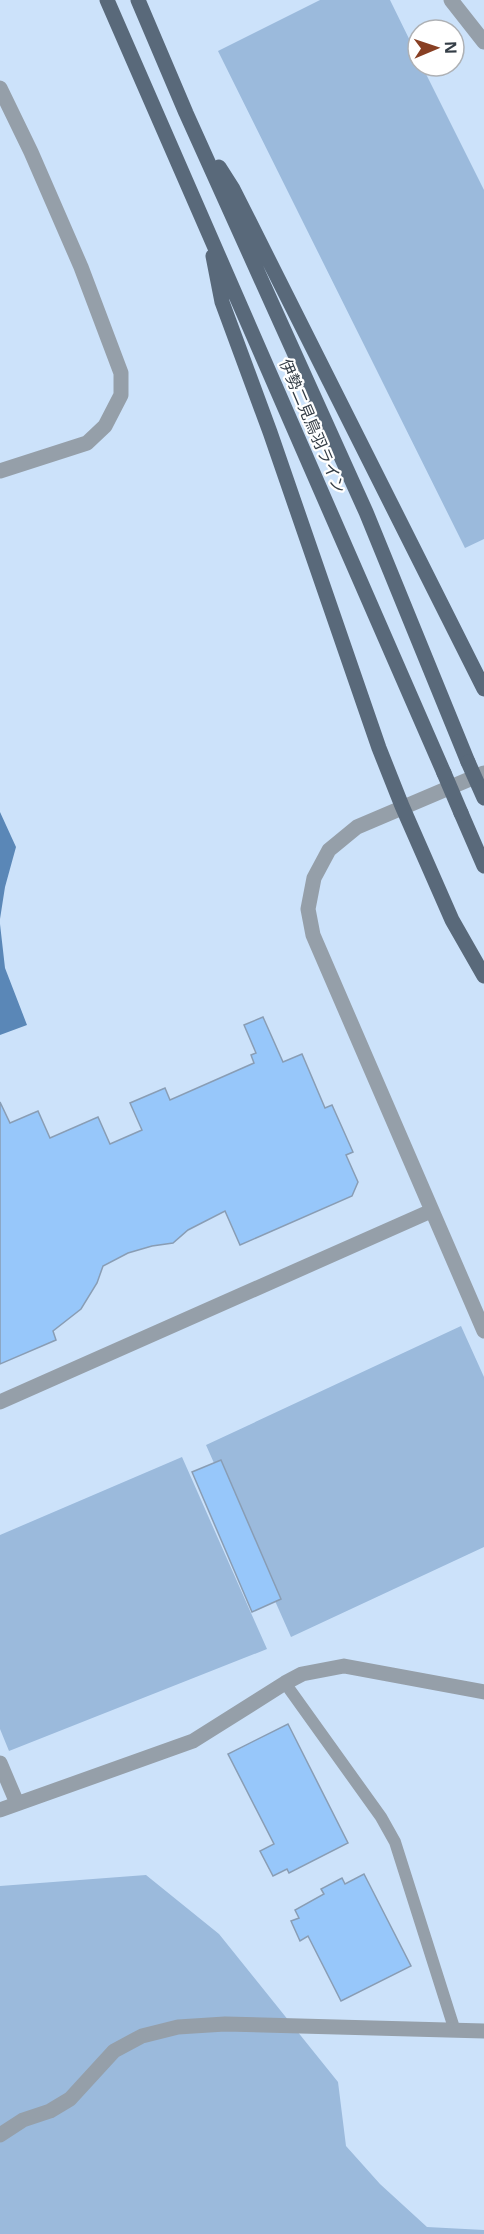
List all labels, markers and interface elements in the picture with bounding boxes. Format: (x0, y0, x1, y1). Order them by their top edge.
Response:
north arrow (406, 18, 466, 78)
text: N (440, 41, 462, 54)
street label: 伊勢二見鳥羽ライン (275, 355, 351, 497)

